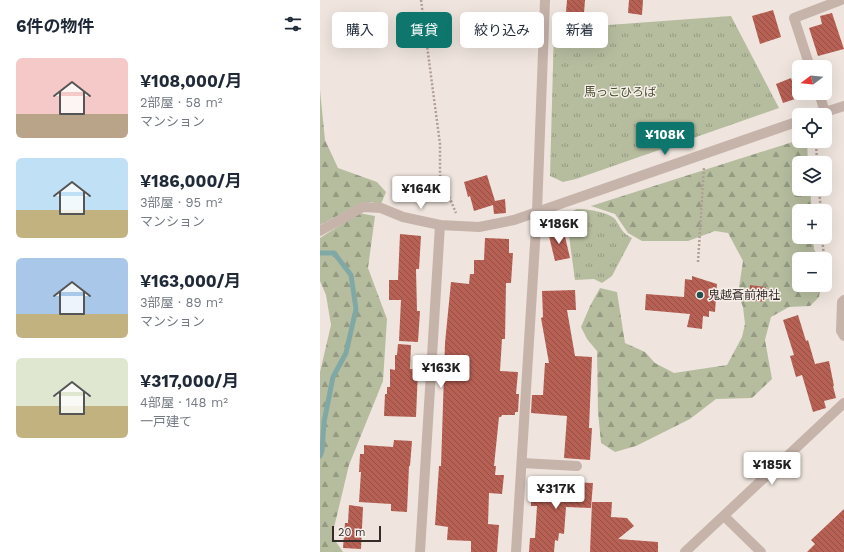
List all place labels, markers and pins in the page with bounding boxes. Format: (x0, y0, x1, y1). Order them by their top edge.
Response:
pin: ¥108K (637, 122, 693, 156)
pin: ¥164K (393, 176, 449, 210)
pin: ¥186K (531, 211, 587, 245)
place label: 鬼越蒼前神社 (708, 288, 780, 302)
marker: 鬼越蒼前神社 (695, 290, 705, 300)
pin: ¥163K (413, 355, 469, 389)
pin: ¥185K (744, 452, 800, 486)
pin: ¥317K (528, 476, 584, 510)

